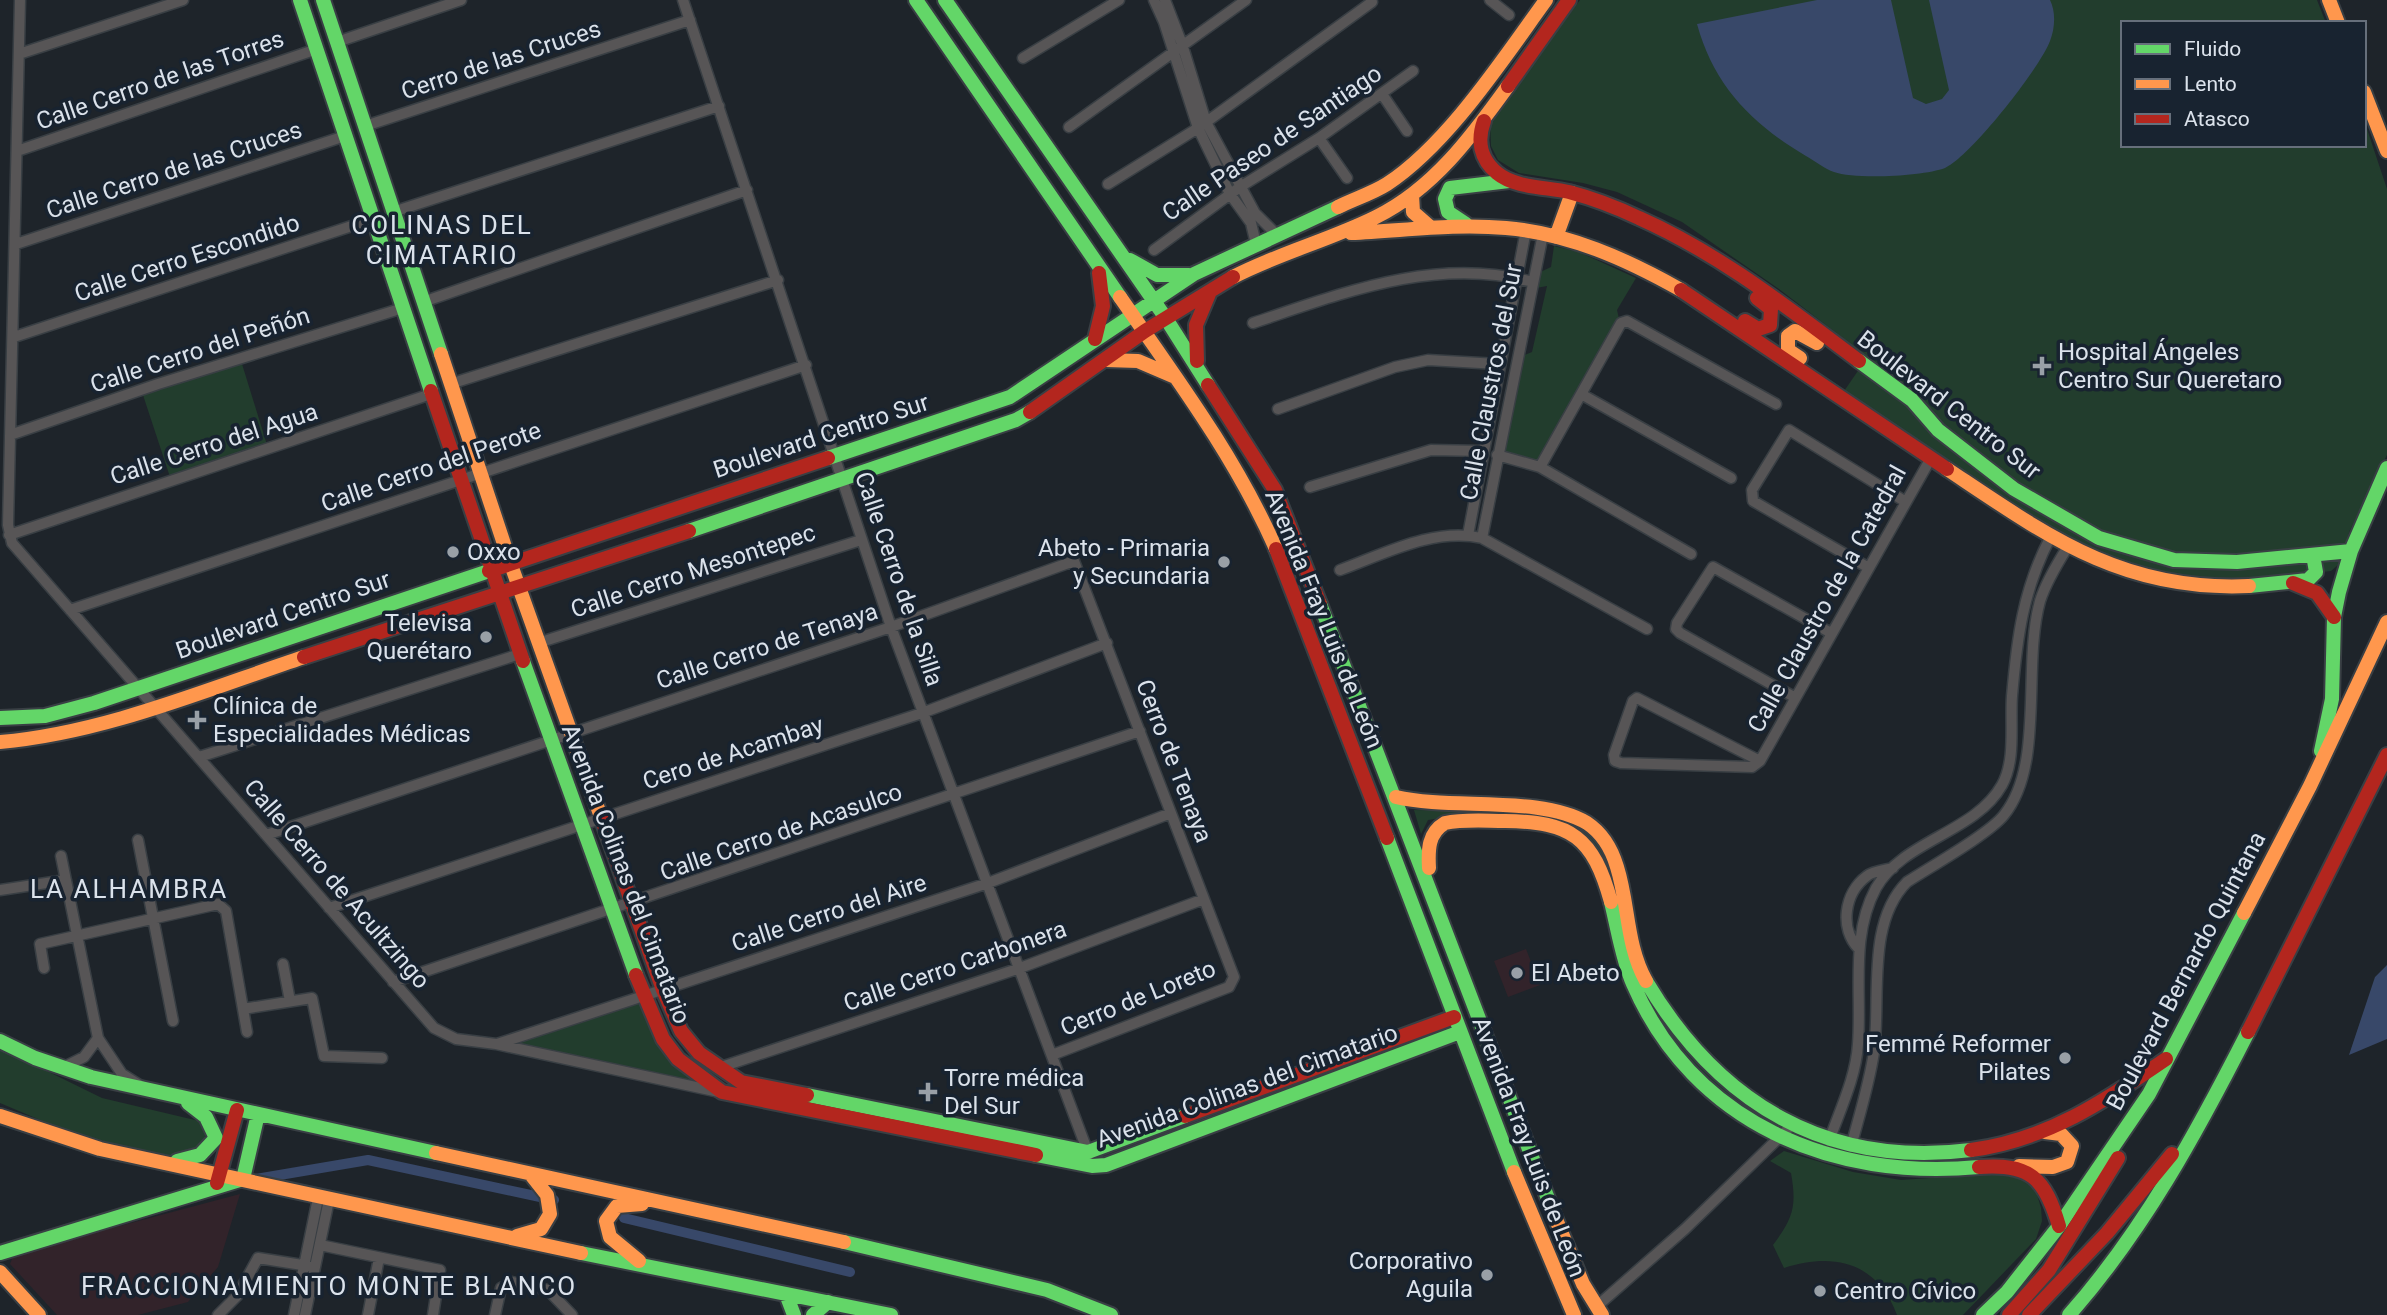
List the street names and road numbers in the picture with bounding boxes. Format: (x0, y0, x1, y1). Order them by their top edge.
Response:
street label: Cerro de las Cruces (398, 15, 604, 105)
street label: Calle Cerro de las Torres (33, 24, 287, 136)
street label: Calle Paseo de Santiago (1157, 59, 1387, 227)
street label: Calle Cerro de las Cruces (43, 115, 305, 225)
street label: Calle Cerro Escondido (71, 208, 303, 308)
street label: Calle Claustros del Sur (1454, 261, 1528, 503)
street label: Calle Cerro del Peñón (87, 301, 313, 399)
street label: Boulevard Centro Sur (1852, 325, 2046, 485)
street label: Boulevard Centro Sur (710, 388, 932, 484)
street label: Calle Cerro del Agua (107, 397, 321, 491)
street label: Calle Cerro del Perote (317, 416, 545, 518)
street label: Calle Claustro de la Catedral (1742, 461, 1912, 737)
street label: Calle Cerro de la Silla (849, 468, 949, 690)
street label: Avenida Fray Luis de León (1259, 486, 1389, 752)
street label: Calle Cerro Mesontepec (567, 518, 819, 624)
street label: Boulevard Centro Sur (172, 565, 394, 665)
street label: Calle Cerro de Tenaya (653, 597, 881, 695)
street label: Cerro de Tenaya (1130, 676, 1218, 846)
street label: Cero de Acambay (639, 710, 827, 795)
street label: Avenida Colinas del Cimatario (556, 720, 696, 1028)
street label: Calle Cerro de Acultzingo (238, 773, 436, 995)
street label: Calle Cerro de Acasulco (656, 777, 906, 887)
street label: Boulevard Bernardo Quintana (2101, 827, 2271, 1115)
street label: Calle Cerro del Aire (728, 868, 930, 958)
street label: Calle Cerro Carbonera (840, 915, 1070, 1017)
street label: Cerro de Loreto (1056, 954, 1220, 1042)
street label: Avenida Fray Luis de León (1466, 1013, 1592, 1281)
street label: Avenida Colinas del Cimatario (1092, 1018, 1402, 1154)

